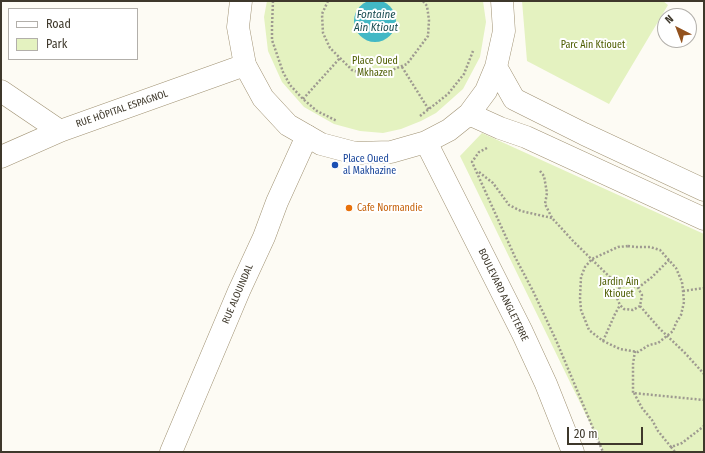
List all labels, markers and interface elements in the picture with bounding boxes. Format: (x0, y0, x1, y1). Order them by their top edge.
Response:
legend (8, 8, 138, 60)
water label: Fontaine Ain Ktiout (354, 8, 398, 34)
north arrow (657, 8, 697, 48)
text: N (663, 12, 676, 26)
text: Road (46, 17, 71, 31)
text: Park (46, 37, 67, 51)
park label: Parc Ain Ktiouet (561, 39, 625, 51)
park label: Place Oued Mkhazen (352, 55, 398, 78)
street label: RUE HÔPITAL ESPAGNOL (74, 88, 170, 130)
place label: Place Oued al Makhazine (343, 153, 396, 176)
marker: Place Oued al Makhazine (330, 160, 340, 170)
place label: Cafe Normandie (357, 202, 423, 214)
marker: Cafe Normandie (344, 203, 354, 213)
street label: BOULEVARD ANGLETERRE (475, 247, 531, 343)
street label: RUE ALOUINDAL (220, 262, 256, 326)
park label: Jardin Ain Ktiouet (599, 276, 639, 300)
scale bar (569, 419, 645, 445)
text: 20 m (574, 427, 598, 441)

